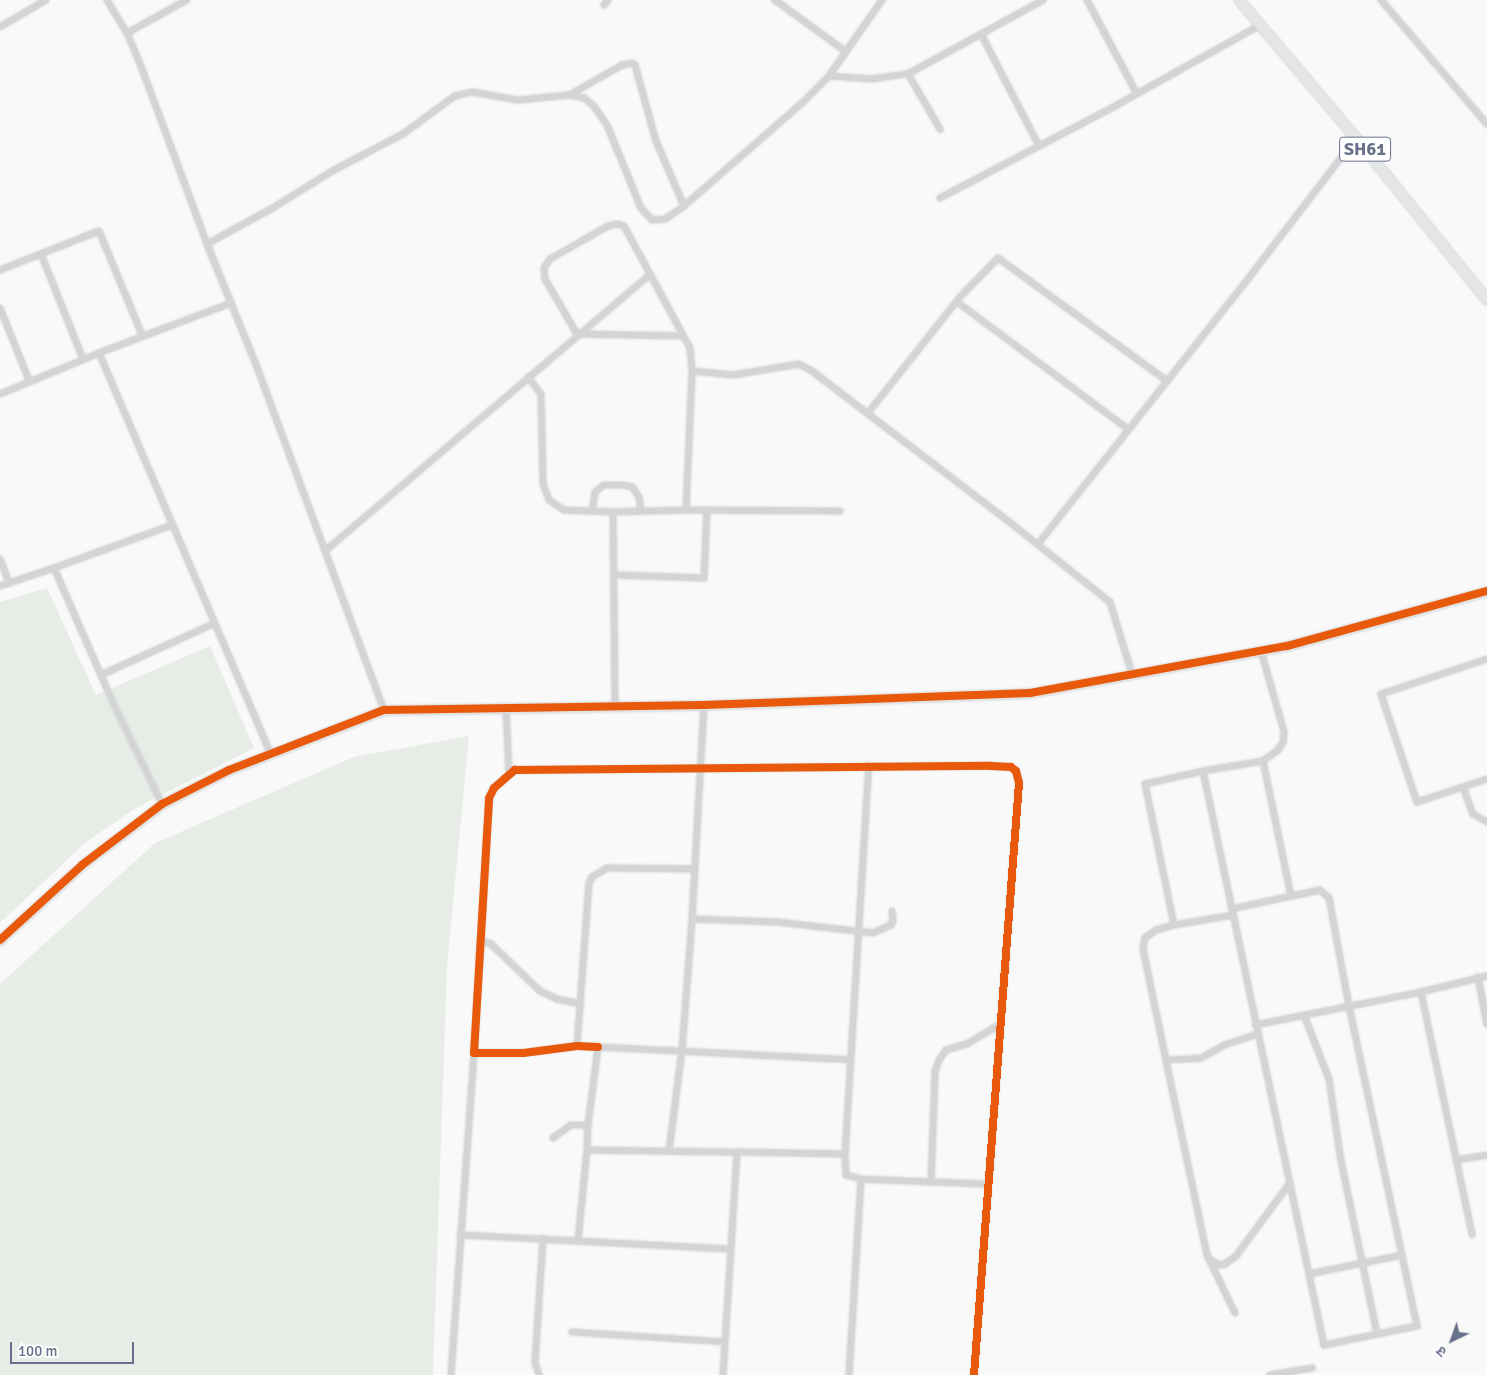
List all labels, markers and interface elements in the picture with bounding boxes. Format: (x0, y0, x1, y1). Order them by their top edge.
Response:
road number: SH61 (1339, 134, 1391, 164)
north arrow (1427, 1315, 1477, 1365)
scale bar (12, 1332, 136, 1364)
text: 100 m (18, 1342, 58, 1360)
text: उ (1433, 1342, 1450, 1361)

